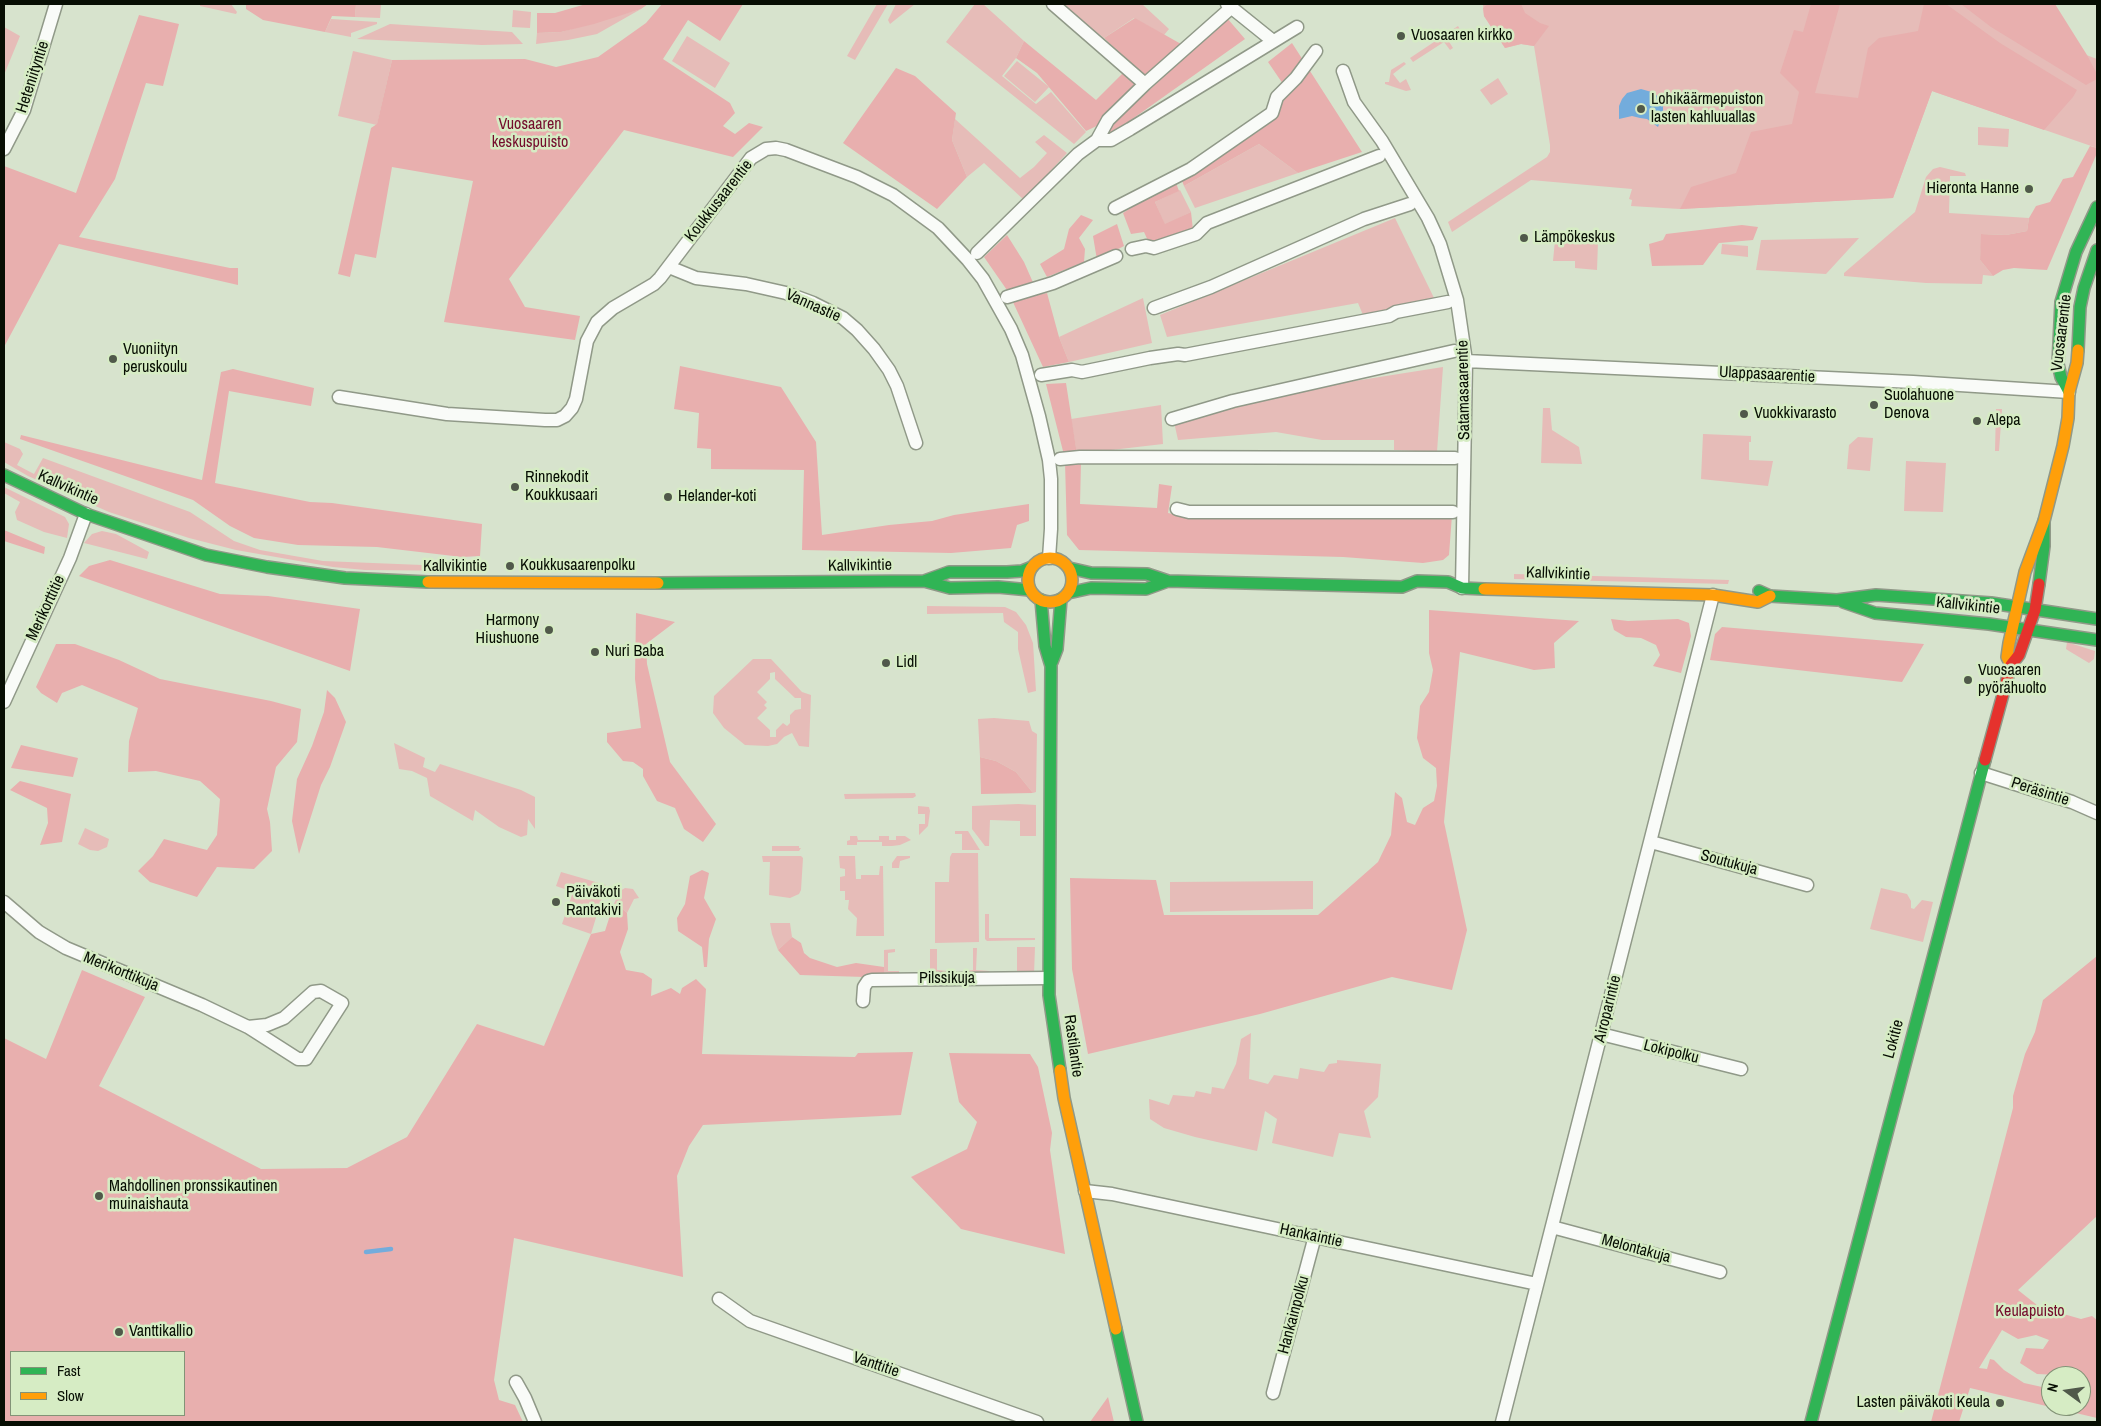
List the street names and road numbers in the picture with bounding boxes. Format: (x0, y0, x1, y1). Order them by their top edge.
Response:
street label: Heteniityntie (12, 39, 54, 115)
street label: Koukkusaarentie (681, 156, 757, 246)
street label: Vannastie (783, 285, 843, 327)
street label: Vuosaarentie (2048, 293, 2076, 373)
street label: Satamasaarentie (1454, 340, 1474, 440)
street label: Ulappasaarentie (1718, 363, 1816, 387)
street label: Kallvikintie (35, 466, 101, 510)
street label: Kallvikintie (828, 556, 892, 576)
street label: Kallvikintie (423, 557, 487, 577)
street label: Kallvikintie (1526, 563, 1590, 585)
street label: Merikorttitie (23, 572, 69, 644)
street label: Kallvikintie (1935, 593, 2001, 619)
street label: Peräsintie (2009, 774, 2071, 810)
street label: Soutukuja (1698, 846, 1760, 880)
street label: Merikorttikuja (81, 948, 161, 996)
street label: Pilssikuja (919, 969, 975, 989)
street label: Airoparintie (1590, 973, 1626, 1045)
street label: Rastilantie (1059, 1014, 1087, 1078)
street label: Lokitie (1880, 1017, 1908, 1061)
street label: Lokipolku (1641, 1036, 1701, 1068)
street label: Hankaintie (1278, 1220, 1344, 1252)
street label: Melontakuja (1599, 1231, 1673, 1267)
street label: Hankainpolku (1274, 1274, 1314, 1356)
street label: Vanttitie (850, 1348, 902, 1382)

